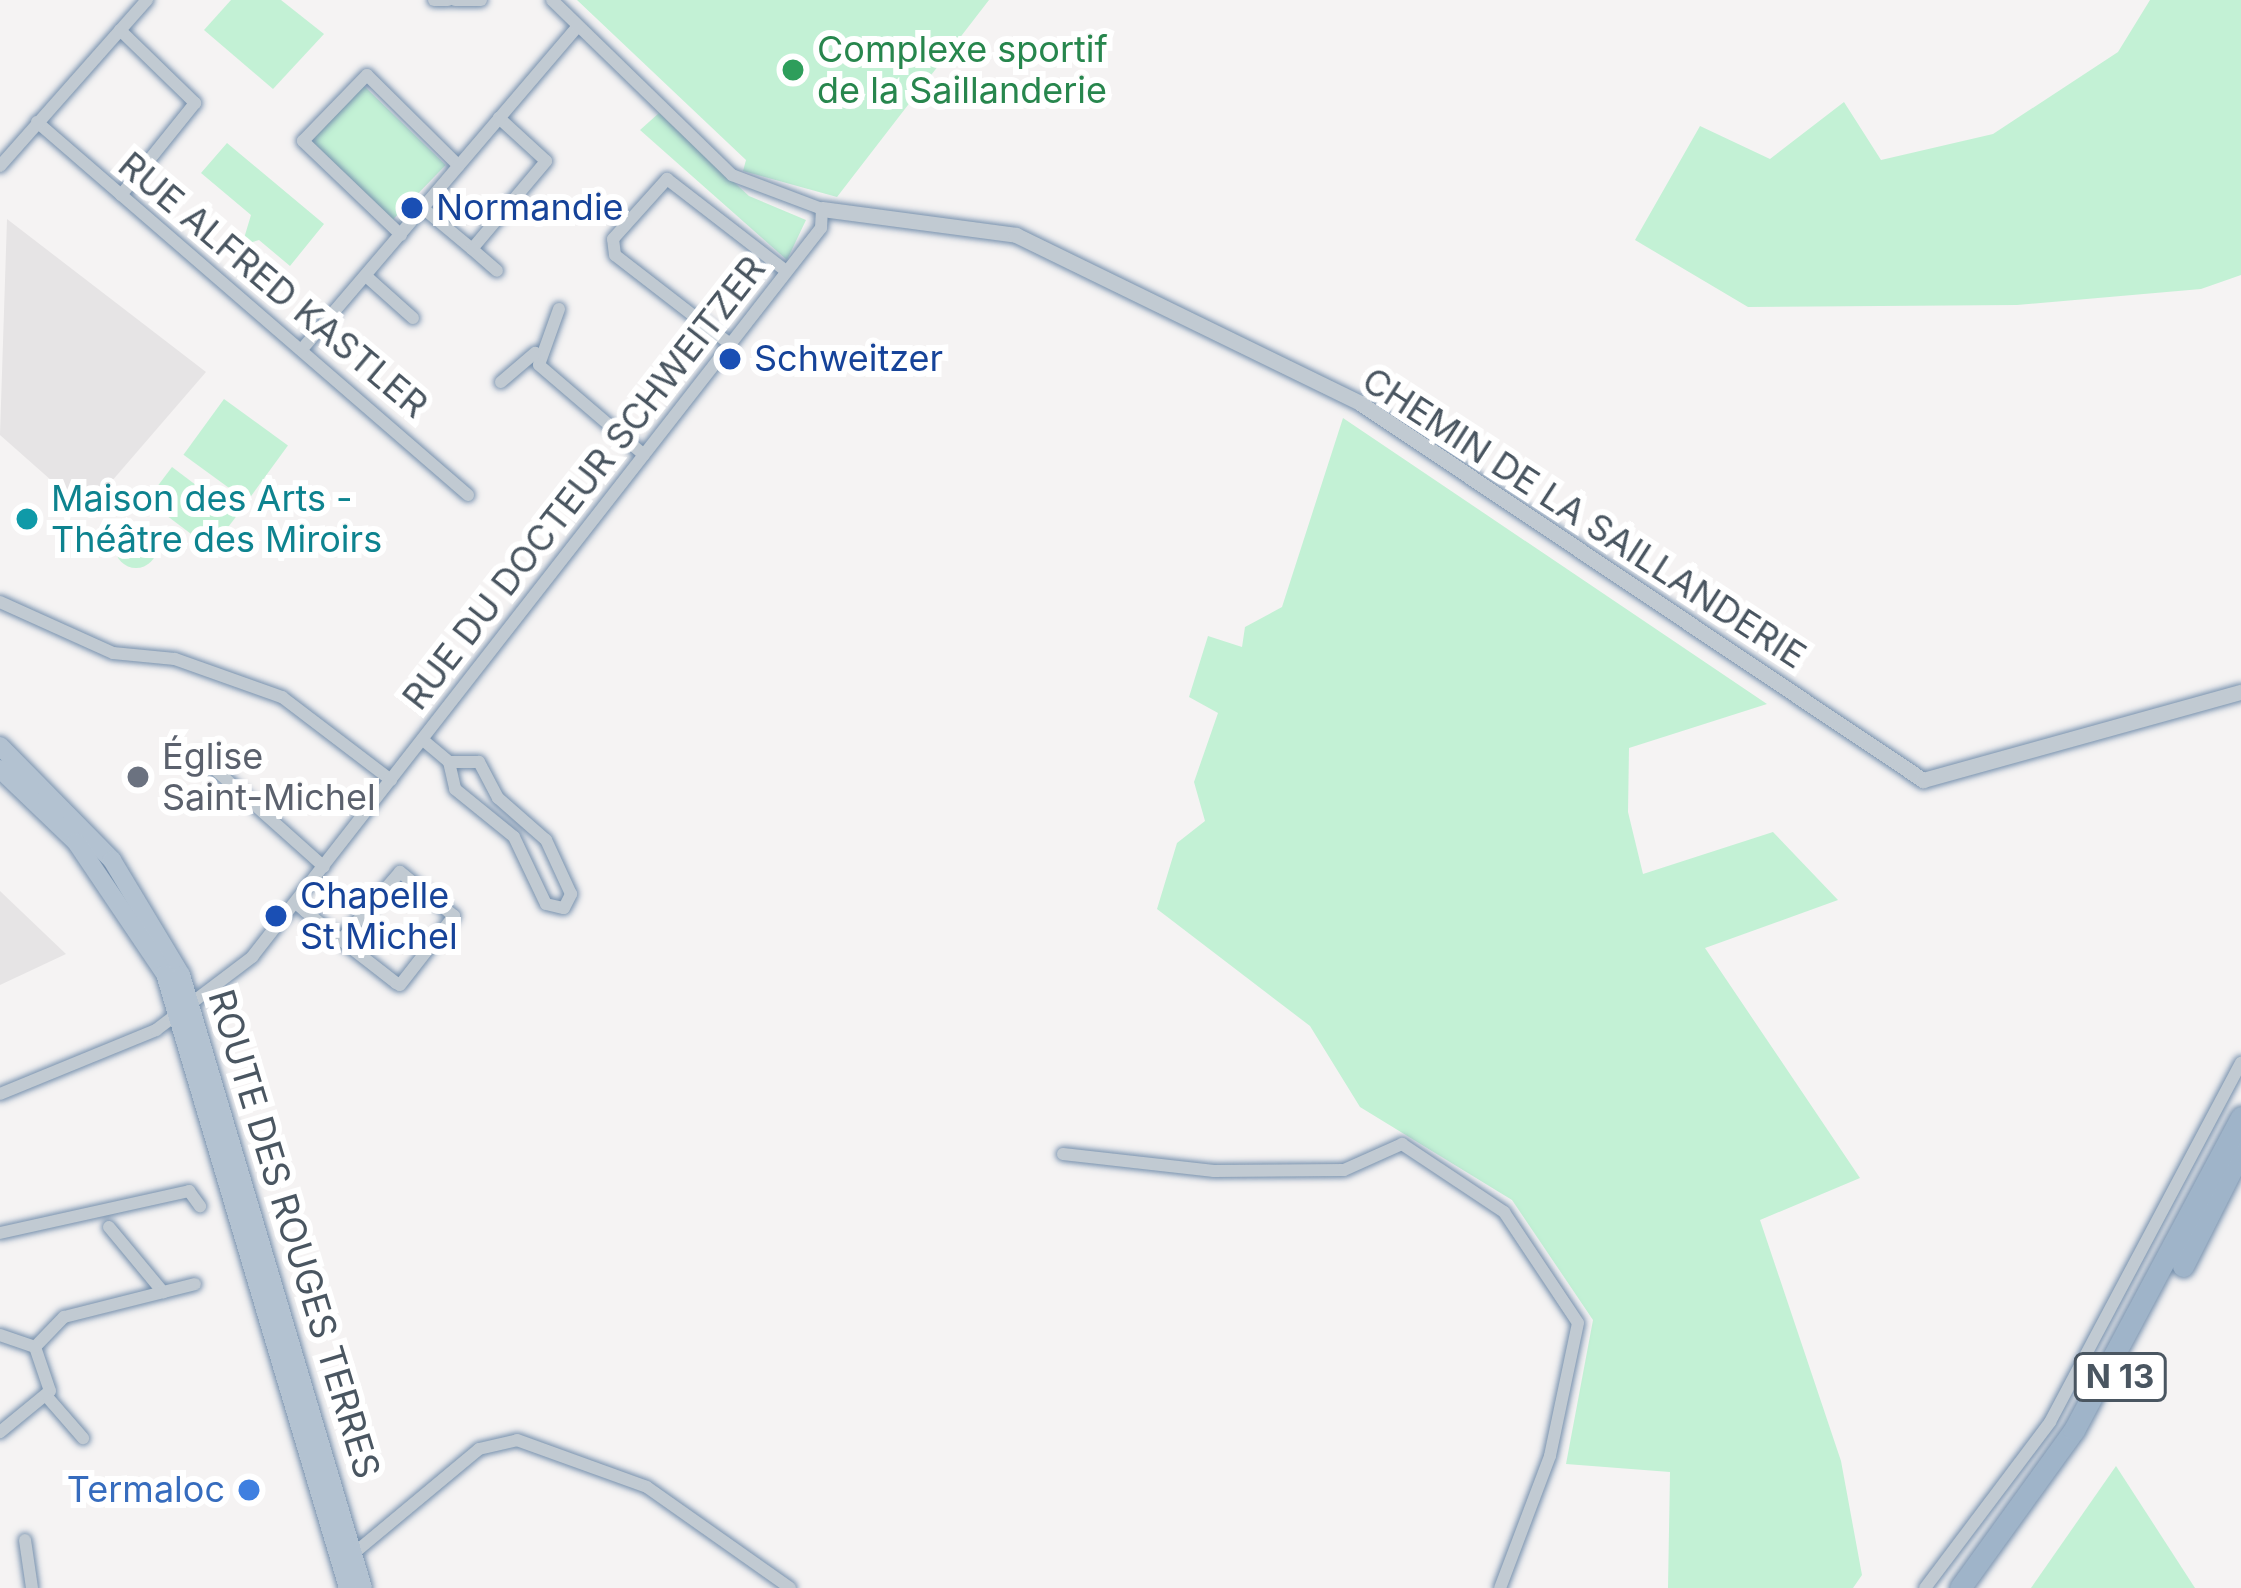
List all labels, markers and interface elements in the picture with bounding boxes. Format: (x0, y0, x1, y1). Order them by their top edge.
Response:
place label: Complexe sportif de la Saillanderie (817, 27, 1108, 112)
marker: Complexe sportif de la Saillanderie (780, 57, 806, 83)
street label: RUE ALFRED KASTLER (110, 143, 436, 427)
place label: Normandie (436, 186, 624, 230)
marker: Normandie (399, 195, 425, 221)
street label: RUE DU DOCTEUR SCHWEITZER (394, 248, 774, 718)
place label: Schweitzer (754, 337, 943, 381)
marker: Schweitzer (717, 346, 743, 372)
street label: CHEMIN DE LA SAILLANDERIE (1354, 358, 1814, 678)
place label: Maison des Arts - Théâtre des Miroirs (51, 476, 382, 561)
marker: Maison des Arts - Théâtre des Miroirs (14, 506, 40, 532)
place label: Église Saint-Michel (162, 734, 376, 819)
marker: Église Saint-Michel (125, 764, 151, 790)
place label: Chapelle St Michel (300, 873, 458, 958)
marker: Chapelle St Michel (263, 903, 289, 929)
street label: ROUTE DES ROUGES TERRES (199, 985, 389, 1483)
road number: N 13 (2072, 1350, 2168, 1404)
place label: Termaloc (67, 1468, 225, 1512)
marker: Termaloc (236, 1477, 262, 1503)

